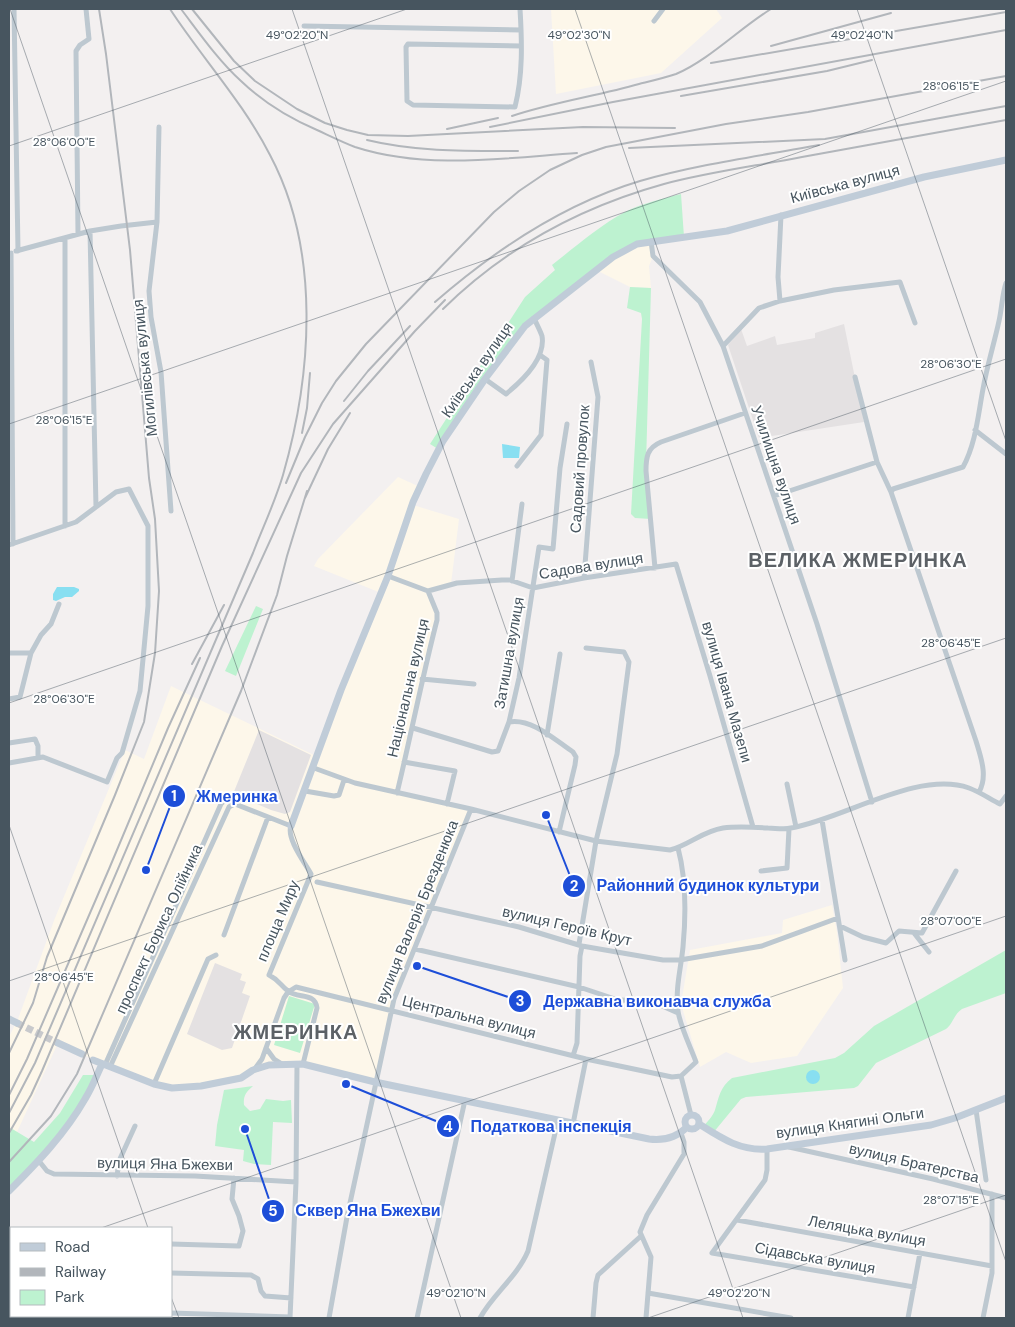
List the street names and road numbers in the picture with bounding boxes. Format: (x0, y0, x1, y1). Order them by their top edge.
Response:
street label: Київська вулиця (788, 160, 902, 208)
street label: Могилівська вулиця (128, 298, 162, 438)
street label: Київська вулиця (437, 318, 517, 422)
street label: Училищна вулиця (746, 403, 806, 527)
street label: Садовий провулок (566, 404, 594, 534)
street label: Садова вулиця (537, 548, 645, 584)
street label: Затишна вулиця (489, 595, 529, 711)
street label: Національна вулиця (382, 617, 434, 759)
street label: вулиця Івана Мазепи (697, 619, 757, 765)
street label: вулиця Валерія Брезденюка (371, 817, 463, 1007)
street label: проспект Бориса Олійника (111, 840, 207, 1017)
street label: площа Миру (252, 877, 304, 965)
street label: вулиця Героїв Крут (500, 901, 634, 951)
street label: Центральна вулиця (400, 991, 538, 1043)
street label: вулиця Княгині Ольги (775, 1103, 925, 1143)
street label: вулиця Братерства (847, 1138, 982, 1188)
street label: вулиця Яна Бжехви (97, 1153, 233, 1175)
street label: Леляцька вулиця (807, 1211, 927, 1251)
street label: Сідавська вулиця (753, 1238, 877, 1278)

